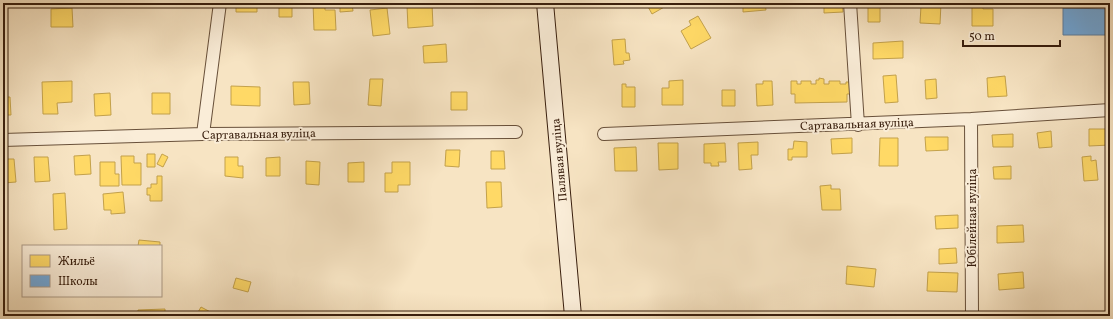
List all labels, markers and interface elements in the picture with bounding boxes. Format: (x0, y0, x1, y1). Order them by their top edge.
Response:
scale bar (963, 22, 1060, 48)
text: 50 m (969, 29, 995, 45)
street label: Сартавальная вуліца (800, 115, 914, 135)
street label: Палявая вуліца (548, 117, 572, 202)
street label: Сартавальная вуліца (202, 126, 316, 144)
street label: Юбілейная вуліца (965, 169, 981, 267)
legend (22, 245, 162, 297)
text: Жильё (58, 254, 95, 270)
text: Школы (58, 274, 98, 290)

